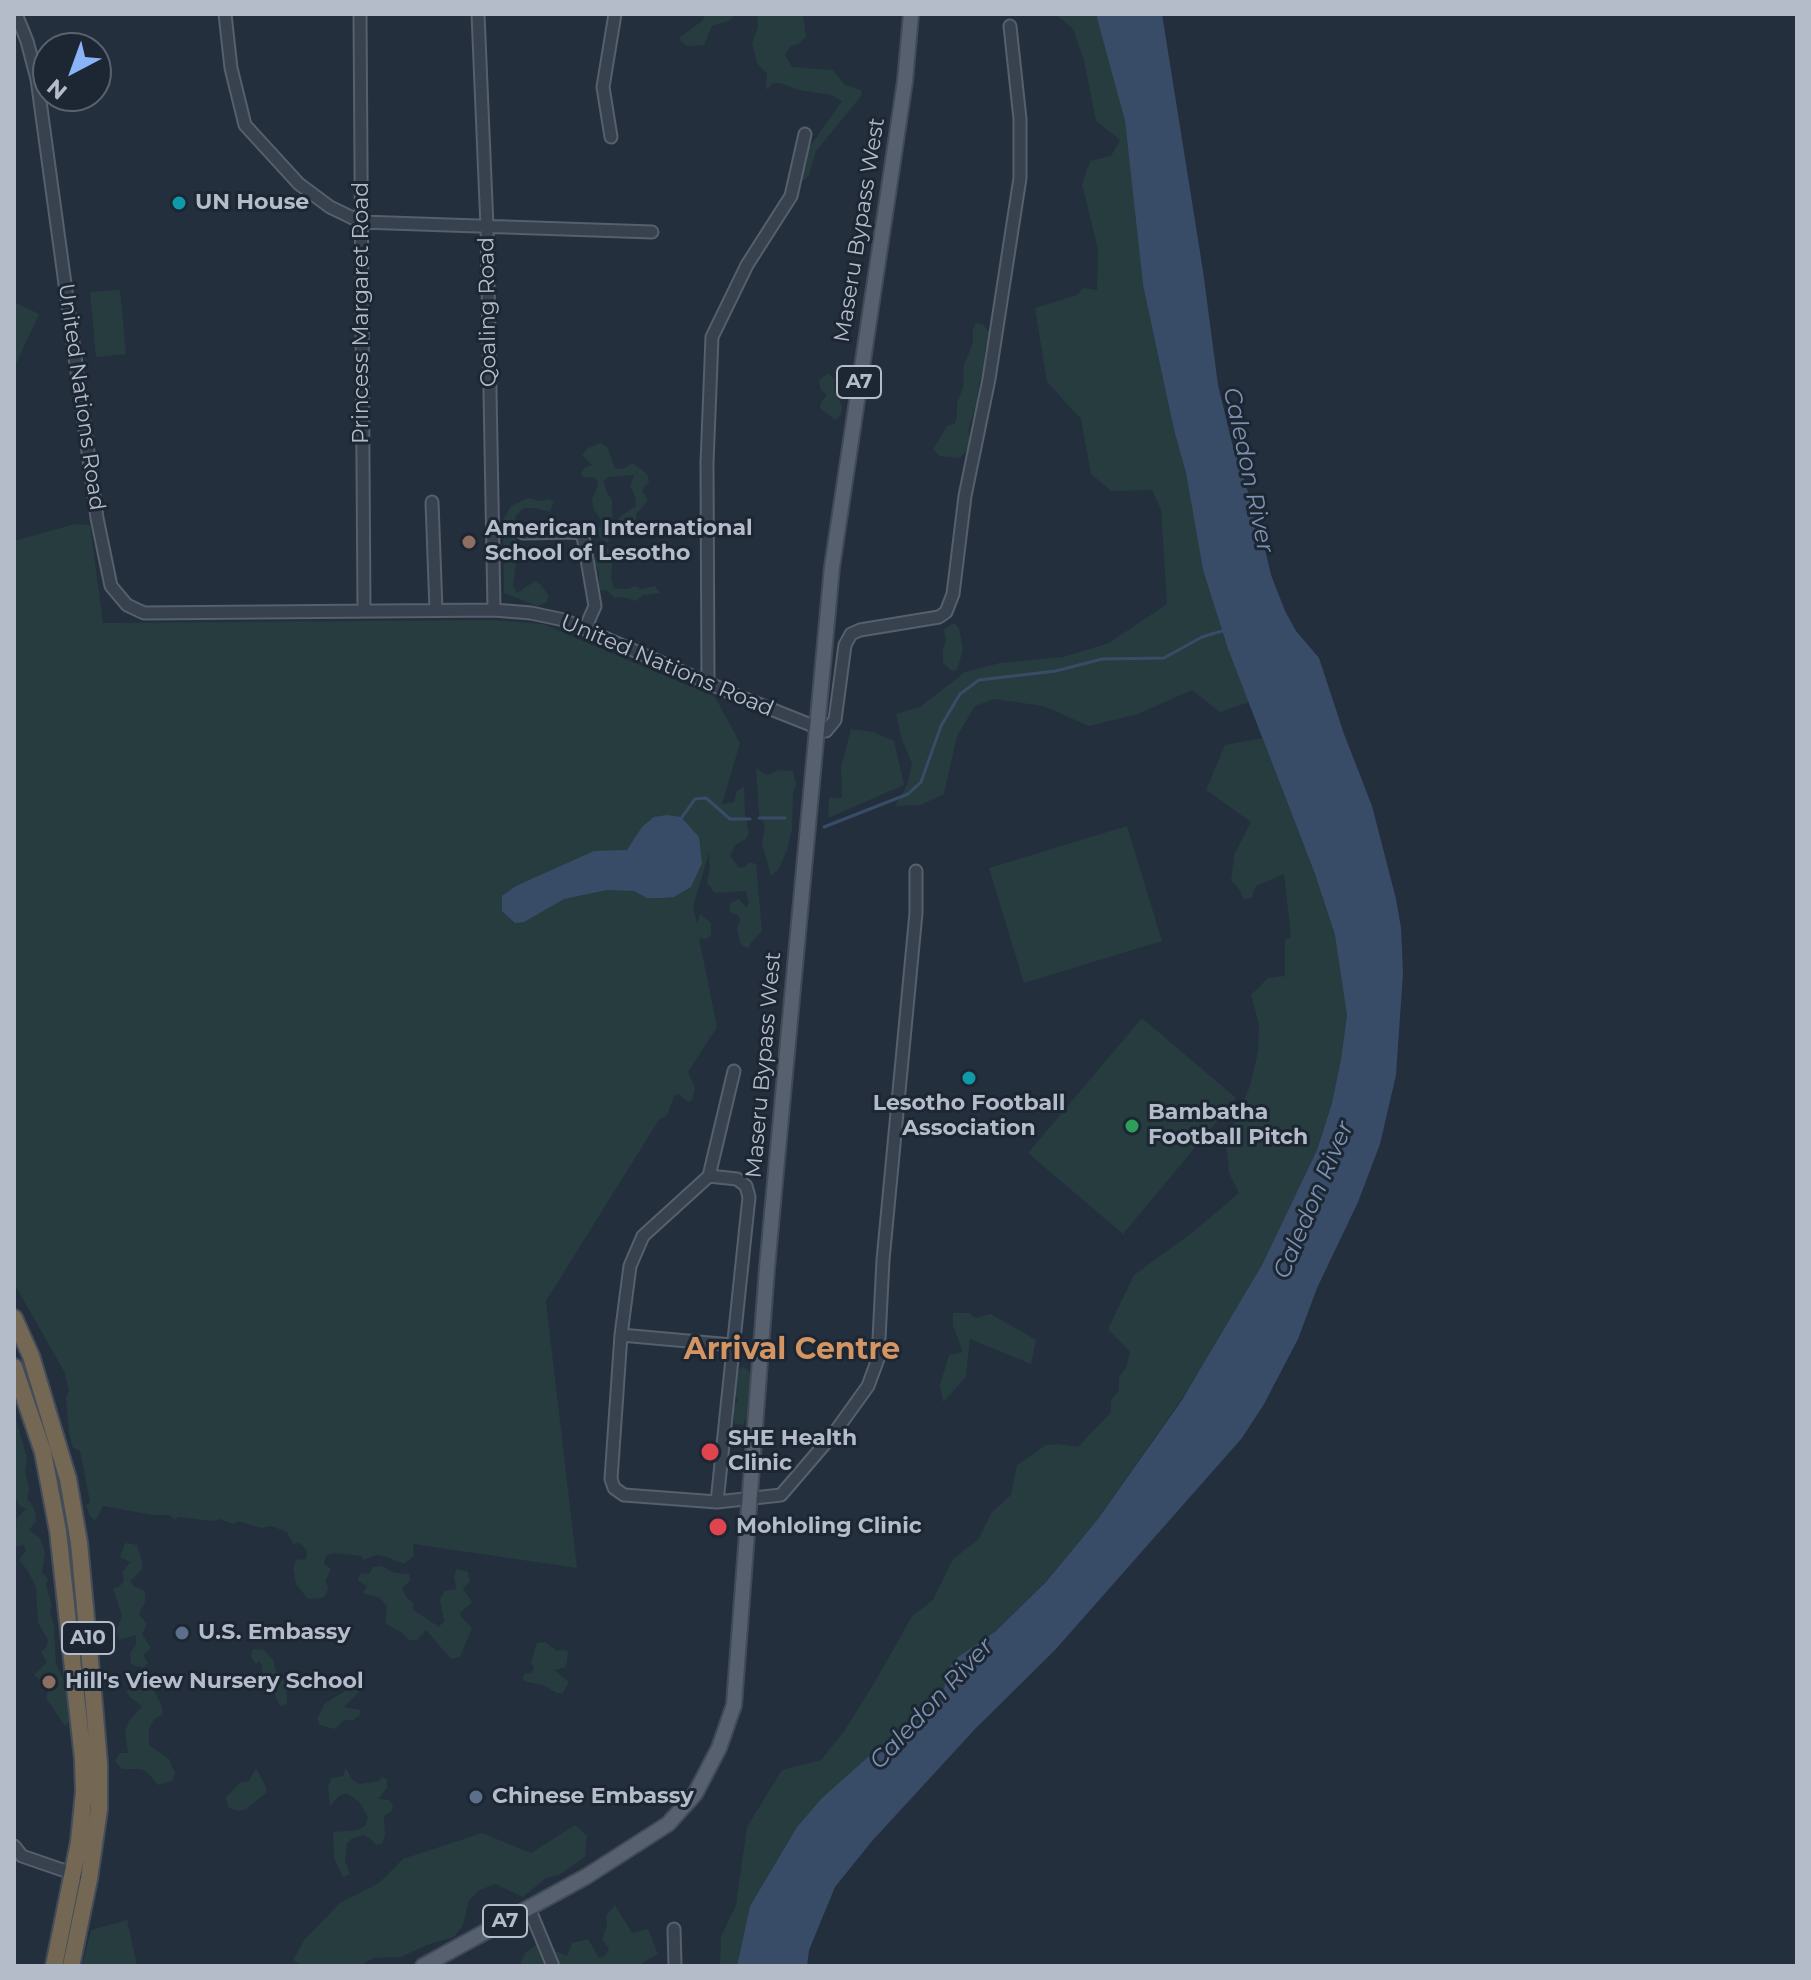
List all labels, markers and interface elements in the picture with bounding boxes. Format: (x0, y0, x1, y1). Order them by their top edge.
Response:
north arrow (32, 32, 112, 112)
text: N (42, 73, 73, 105)
street label: Maseru Bypass West (829, 116, 891, 344)
street label: Princess Margaret Road (349, 182, 375, 444)
place label: UN House (195, 190, 309, 216)
marker: UN House (170, 194, 188, 212)
street label: Qoaling Road (473, 237, 503, 387)
street label: United Nations Road (52, 282, 110, 512)
road number: A7 (837, 366, 881, 398)
water label: Caledon River (1216, 385, 1280, 555)
place label: American International School of Lesotho (485, 516, 753, 568)
marker: American International School of Lesotho (460, 533, 478, 551)
street label: United Nations Road (556, 609, 778, 723)
street label: Maseru Bypass West (741, 951, 787, 1179)
marker: Lesotho Football Association (960, 1069, 978, 1087)
place label: Lesotho Football Association (873, 1091, 1065, 1142)
place label: Bambatha Football Pitch (1148, 1100, 1308, 1152)
marker: Bambatha Football Pitch (1123, 1117, 1141, 1135)
water label: Caledon River (1268, 1117, 1360, 1283)
district label: Arrival Centre (684, 1332, 900, 1368)
place label: SHE Health Clinic (728, 1426, 857, 1478)
marker: SHE Health Clinic (699, 1441, 721, 1463)
place label: Mohloling Clinic (736, 1514, 922, 1540)
marker: Mohloling Clinic (707, 1516, 729, 1538)
place label: U.S. Embassy (198, 1620, 351, 1646)
road number: A10 (62, 1622, 114, 1654)
marker: U.S. Embassy (173, 1624, 191, 1642)
water label: Caledon River (864, 1633, 1000, 1775)
place label: Hill's View Nursery School (65, 1669, 364, 1695)
marker: Hill's View Nursery School (40, 1673, 58, 1691)
place label: Chinese Embassy (492, 1784, 694, 1810)
marker: Chinese Embassy (467, 1788, 485, 1806)
road number: A7 (483, 1905, 527, 1937)

